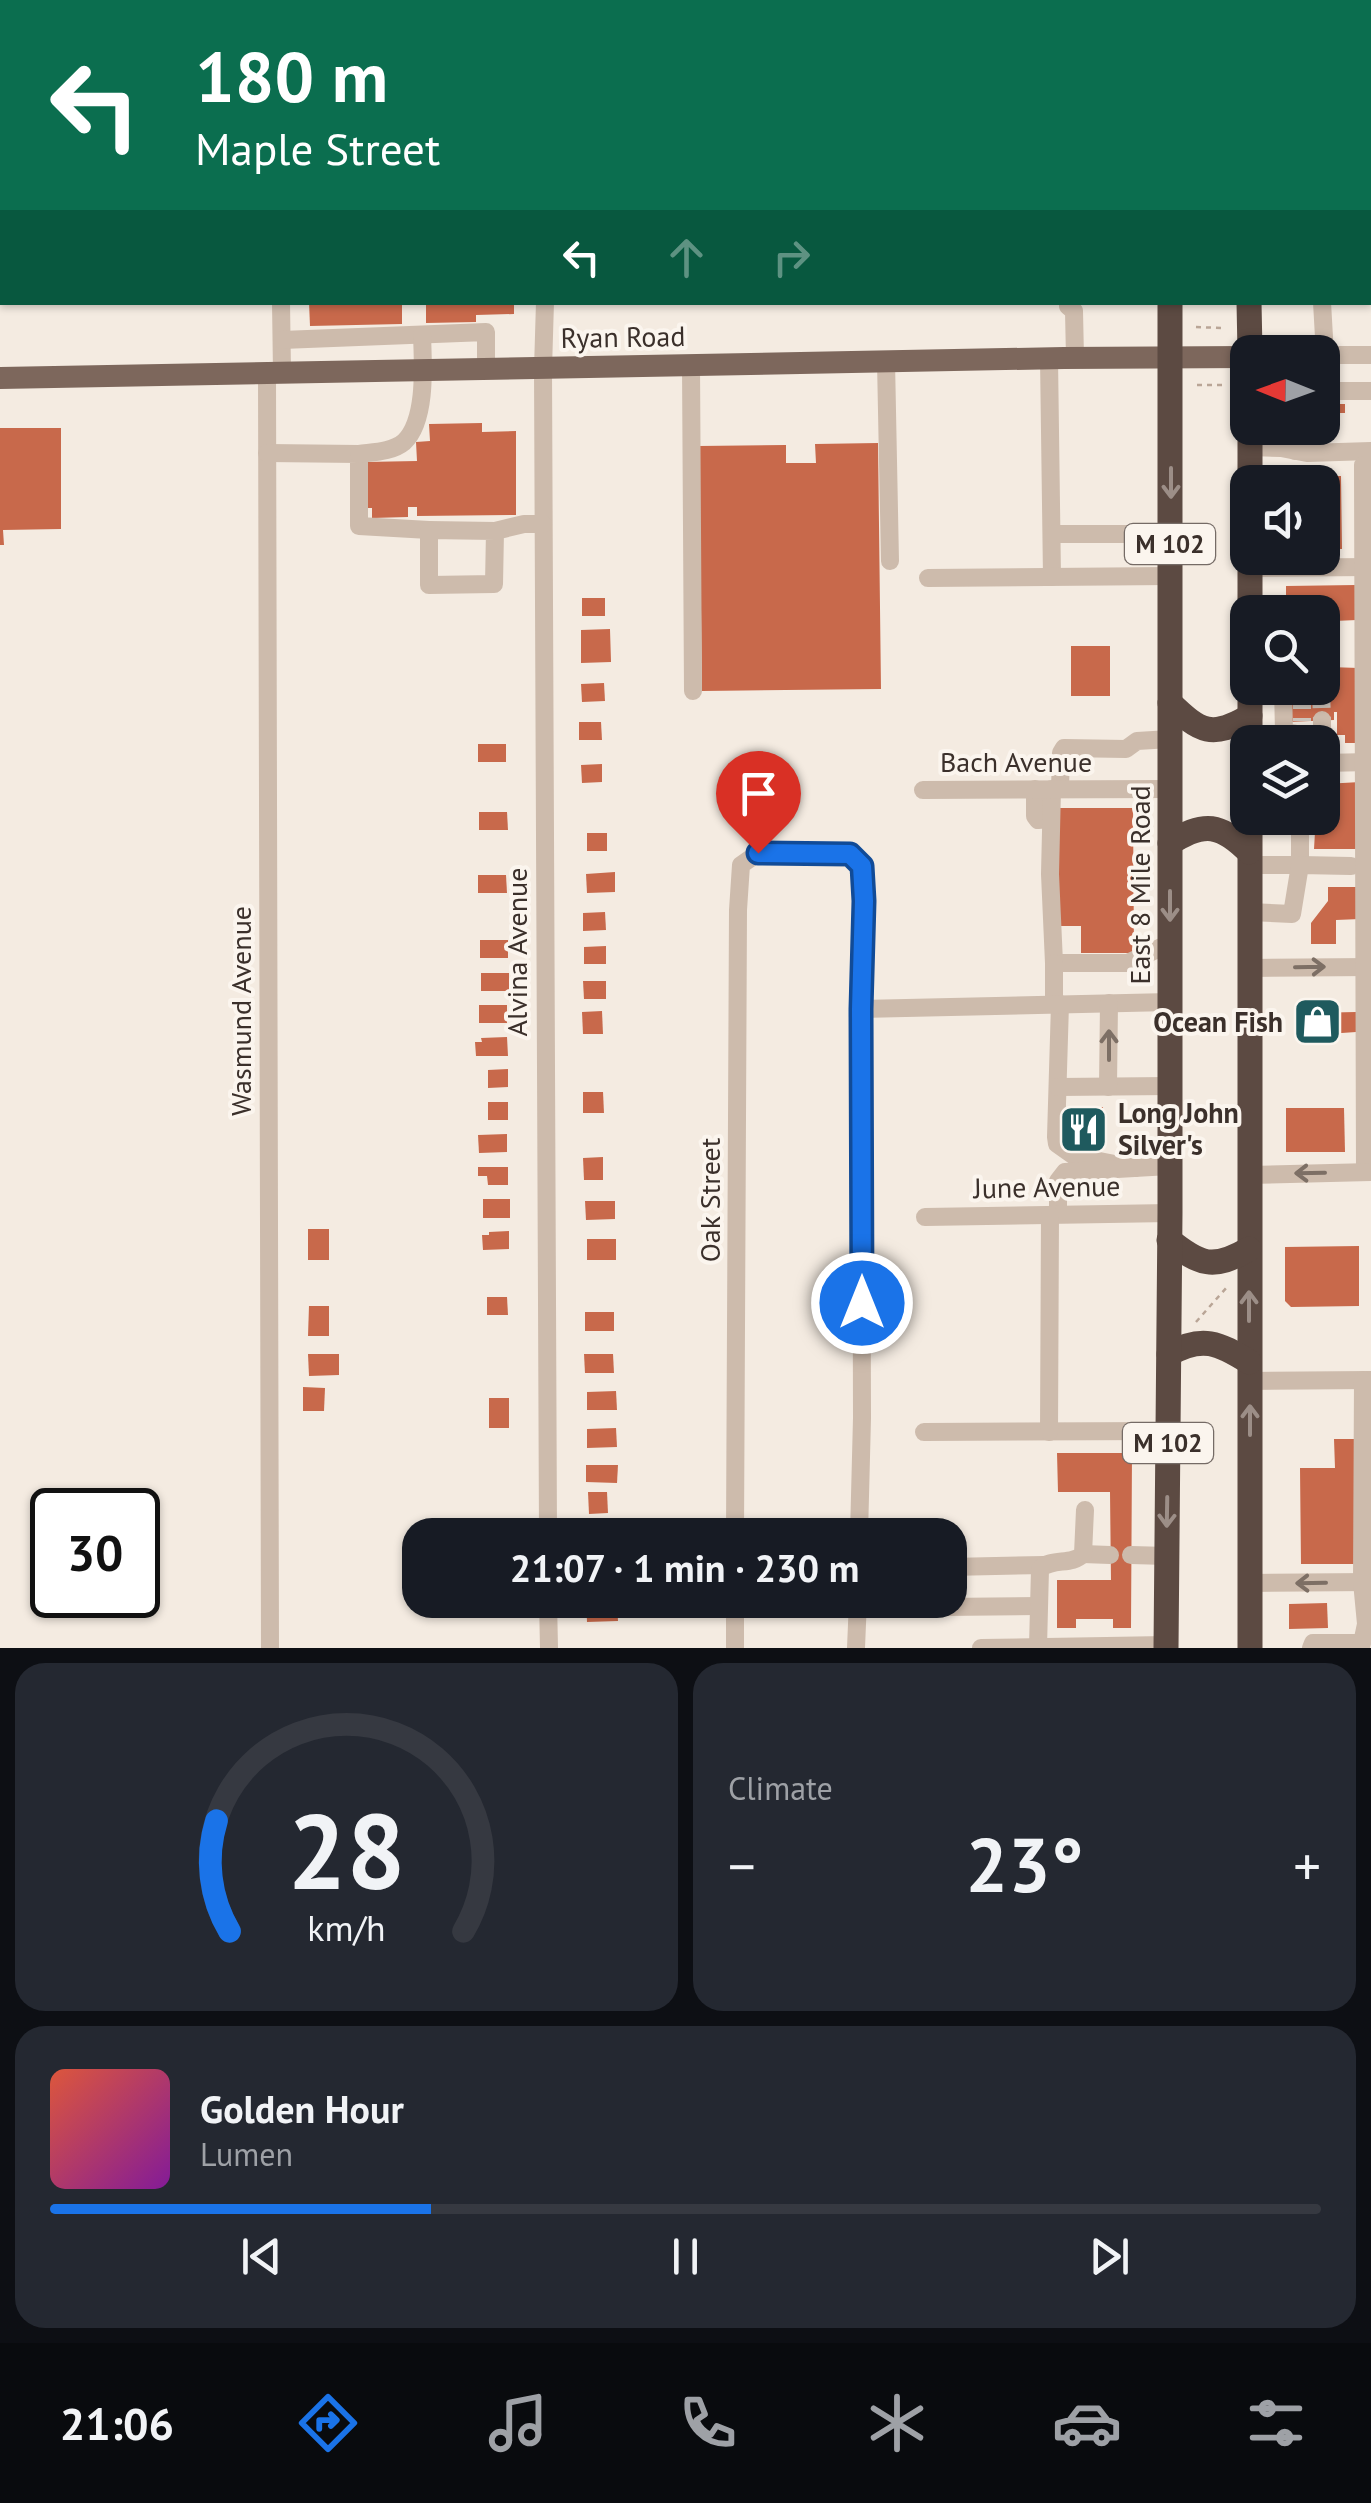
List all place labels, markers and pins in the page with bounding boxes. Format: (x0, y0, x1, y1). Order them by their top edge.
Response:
pin (716, 751, 801, 854)
shop icon: Ocean Fish (1292, 996, 1344, 1048)
place label: Ocean Fish (1153, 1003, 1283, 1040)
place label: Long John Silver's (1118, 1094, 1239, 1163)
restaurant icon: Long John Silver's (1057, 1103, 1109, 1155)

